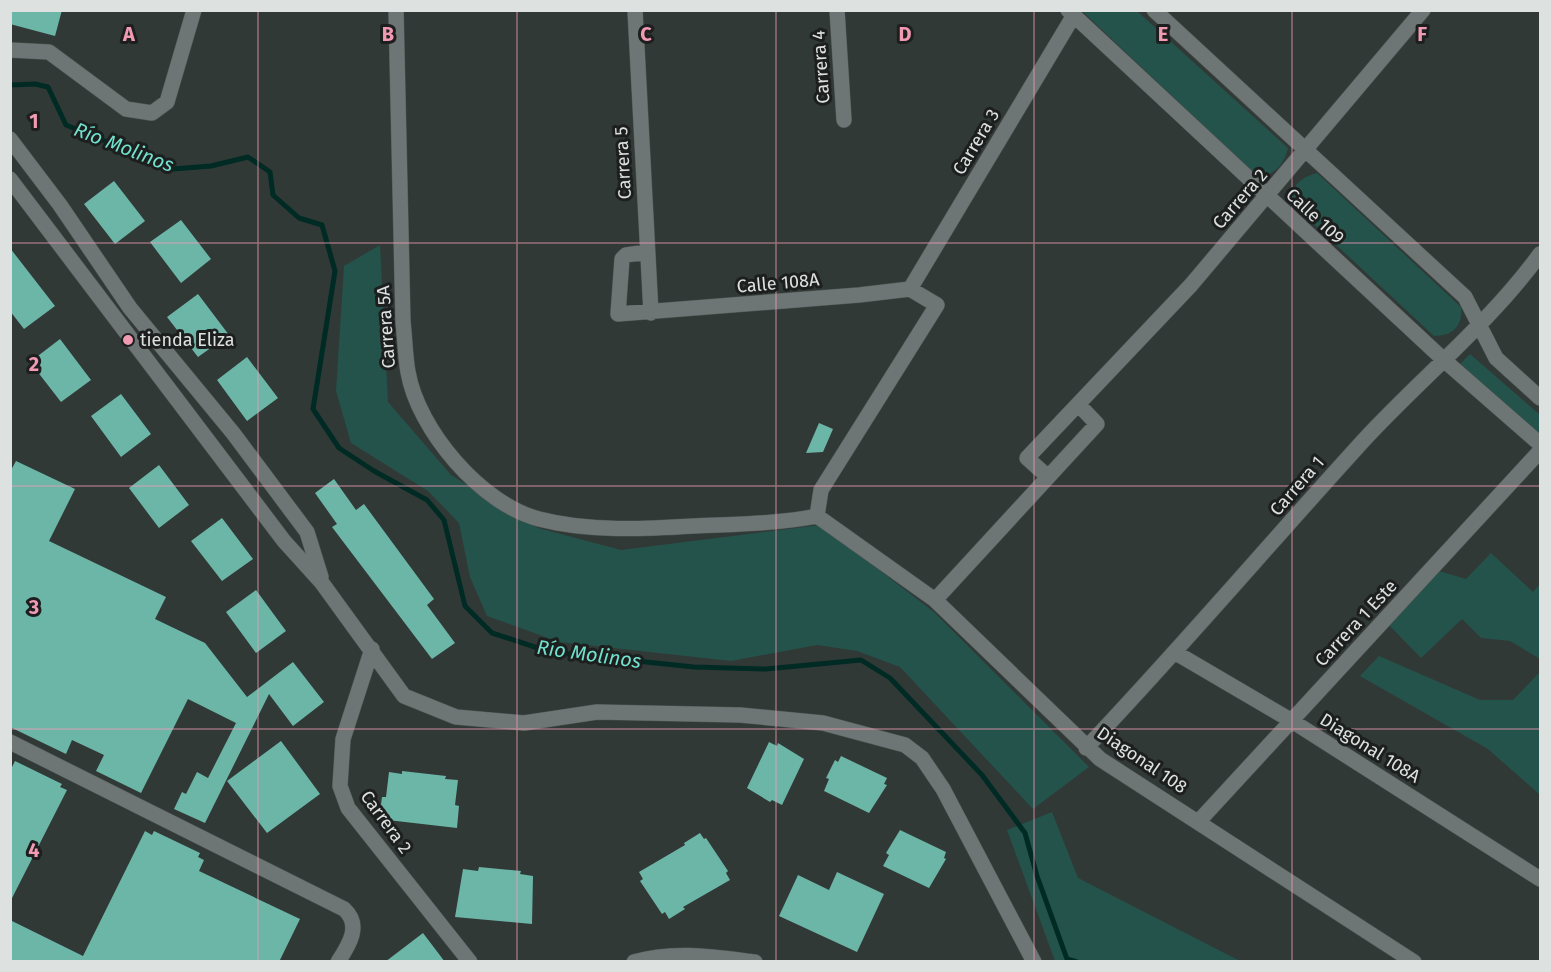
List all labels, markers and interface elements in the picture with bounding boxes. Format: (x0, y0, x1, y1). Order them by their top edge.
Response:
text: A (122, 22, 136, 46)
text: B (382, 22, 394, 46)
text: C (640, 22, 652, 46)
text: D (898, 22, 912, 46)
text: E (1158, 22, 1168, 46)
text: F (1417, 22, 1427, 46)
street label: Carrera 4 (807, 29, 835, 104)
street label: Carrera 3 (948, 105, 1004, 179)
text: 1 (29, 109, 39, 133)
water label: Río Molinos (71, 117, 177, 177)
street label: Carrera 5 (610, 126, 636, 200)
street label: Carrera 2 (1208, 164, 1272, 234)
street label: Calle 109 (1281, 184, 1349, 248)
street label: Calle 108A (736, 268, 821, 298)
street label: Carrera 5A (372, 284, 400, 369)
place label: tienda Eliza (140, 329, 235, 351)
marker: tienda Eliza (121, 333, 135, 347)
text: 2 (29, 352, 39, 376)
street label: Carrera 1 (1265, 452, 1329, 520)
street label: Carrera 1 Este (1310, 575, 1402, 671)
text: 3 (28, 595, 39, 619)
water label: Río Molinos (535, 635, 643, 673)
street label: Diagonal 108A (1316, 708, 1425, 788)
street label: Diagonal 108 (1093, 722, 1191, 798)
street label: Carrera 2 (356, 786, 416, 858)
text: 4 (28, 838, 40, 862)

